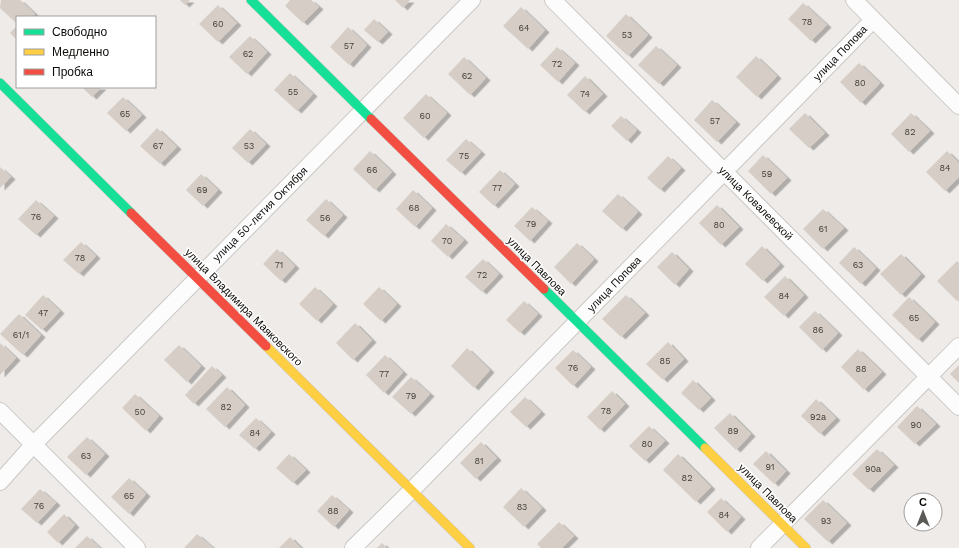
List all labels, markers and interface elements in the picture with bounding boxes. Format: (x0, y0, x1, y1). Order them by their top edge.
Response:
legend (16, 16, 156, 88)
house number: 78 (802, 17, 812, 27)
house number: 60 (212, 19, 224, 29)
street label: улица Попова (811, 22, 871, 84)
house number: 64 (519, 23, 530, 33)
text: Свободно (52, 25, 107, 39)
house number: 53 (622, 30, 632, 40)
house number: 57 (344, 41, 354, 51)
text: Медленно (52, 45, 109, 59)
house number: 62 (243, 49, 253, 59)
house number: 72 (552, 59, 562, 69)
text: Пробка (52, 65, 93, 79)
house number: 62 (462, 71, 472, 81)
house number: 80 (854, 78, 866, 88)
house number: 55 (288, 87, 298, 97)
house number: 74 (580, 89, 590, 99)
house number: 65 (120, 109, 130, 119)
house number: 60 (419, 111, 431, 121)
house number: 57 (710, 116, 720, 126)
house number: 82 (905, 127, 915, 137)
house number: 67 (153, 141, 163, 151)
house number: 53 (244, 141, 254, 151)
house number: 75 (459, 151, 469, 161)
house number: 84 (939, 163, 951, 173)
street label: улица 50-летия Октября (210, 164, 310, 264)
street label: улица Ковалевской (716, 164, 795, 243)
house number: 66 (367, 165, 377, 175)
house number: 59 (762, 169, 772, 179)
house number: 77 (492, 183, 502, 193)
house number: 69 (196, 185, 208, 195)
house number: 68 (408, 203, 420, 213)
house number: 76 (31, 212, 41, 222)
house number: 56 (320, 213, 330, 223)
house number: 79 (526, 219, 536, 229)
house number: 80 (713, 220, 725, 230)
house number: 61 (819, 224, 827, 234)
street label: улица Павлова (504, 234, 569, 299)
house number: 70 (442, 236, 453, 246)
street label: улица Владимира Маяковского (182, 246, 305, 369)
house number: 78 (75, 253, 85, 263)
street label: улица Попова (585, 253, 645, 315)
house number: 71 (275, 260, 283, 270)
house number: 63 (853, 260, 863, 270)
house number: 72 (477, 270, 487, 280)
house number: 84 (778, 291, 790, 301)
house number: 47 (38, 308, 48, 318)
house number: 65 (909, 313, 919, 323)
house number: 86 (812, 325, 824, 335)
house number: 61/1 (13, 330, 29, 340)
house number: 85 (660, 356, 670, 366)
house number: 76 (568, 363, 578, 373)
house number: 88 (855, 364, 867, 374)
house number: 77 (379, 369, 389, 379)
house number: 79 (406, 391, 416, 401)
house number: 82 (221, 402, 231, 412)
house number: 78 (601, 406, 611, 416)
house number: 50 (135, 407, 146, 417)
house number: 92а (810, 412, 826, 422)
house number: 90 (910, 420, 922, 430)
house number: 89 (727, 426, 739, 436)
house number: 84 (249, 428, 261, 438)
house number: 80 (641, 439, 653, 449)
house number: 63 (81, 451, 91, 461)
house number: 81 (474, 456, 484, 466)
street label: улица Павлова (735, 461, 800, 526)
house number: 91 (765, 462, 775, 472)
house number: 90а (865, 464, 881, 474)
house number: 82 (682, 473, 692, 483)
house number: 65 (124, 491, 134, 501)
north arrow (903, 492, 943, 532)
text: С (919, 496, 927, 509)
house number: 76 (34, 501, 44, 511)
house number: 83 (517, 502, 527, 512)
house number: 88 (327, 506, 339, 516)
house number: 84 (718, 510, 730, 520)
house number: 93 (821, 516, 831, 526)

